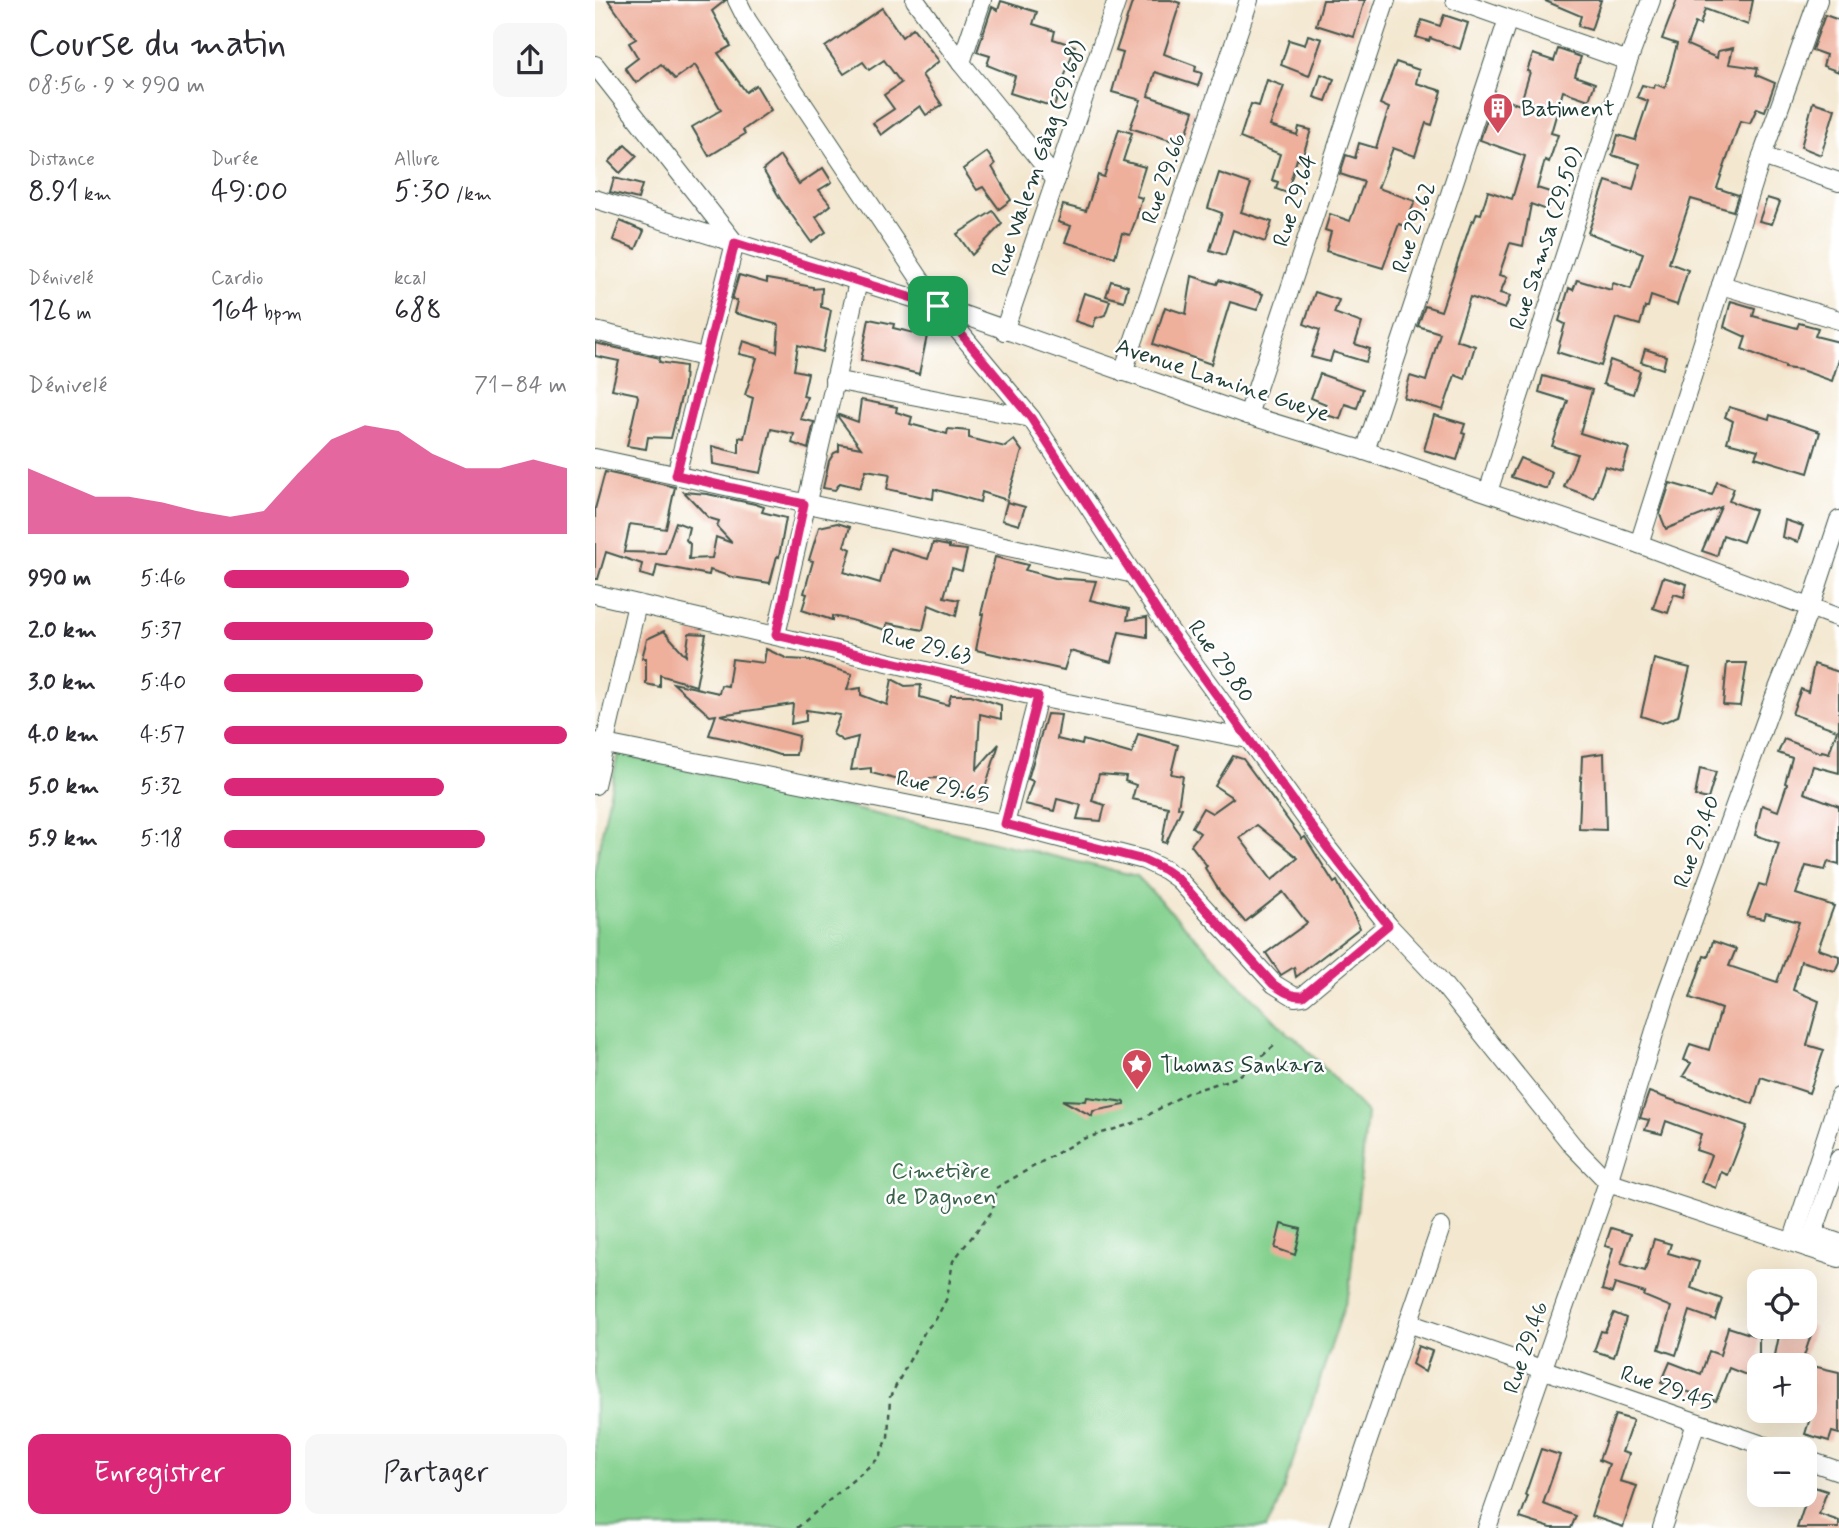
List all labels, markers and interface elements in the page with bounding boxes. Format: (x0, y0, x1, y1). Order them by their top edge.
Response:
text: Course du matin (28, 20, 286, 69)
button: share (493, 23, 567, 97)
street label: Rue Walem Gâag (29.68) (985, 37, 1094, 281)
text: 08:56 · 9 × 990 m (28, 71, 205, 101)
building icon: Batiment (1481, 91, 1515, 135)
place label: Batiment (1521, 95, 1615, 125)
street label: Rue 29.66 (1135, 129, 1194, 228)
street label: Rue Samsa (29.50) (1503, 143, 1591, 334)
text: Distance (28, 147, 95, 172)
text: Durée (211, 147, 259, 172)
text: Allure (394, 147, 440, 172)
street label: Rue 29.64 (1267, 150, 1325, 251)
text: 8.91 (28, 172, 79, 211)
text: 49:00 (211, 172, 288, 211)
text: 5:30 (394, 172, 451, 211)
street label: Rue 29.62 (1386, 178, 1444, 277)
text: km (79, 182, 112, 207)
text: /km (451, 182, 492, 207)
text: Dénivelé (28, 266, 94, 291)
text: Cardio (211, 266, 263, 291)
text: kcal (394, 266, 426, 291)
pin (908, 276, 968, 336)
icon: arrive (919, 287, 957, 325)
text: 126 (28, 291, 71, 330)
text: 164 (211, 291, 259, 330)
text: 688 (394, 291, 442, 330)
text: m (71, 301, 92, 326)
text: bpm (259, 301, 302, 326)
street label: Avenue Lamine Gueye (1111, 332, 1333, 430)
text: Dénivelé (28, 371, 107, 401)
text: 71–84 m (474, 371, 567, 401)
text: 990 m (28, 564, 91, 594)
text: 5:46 (140, 564, 186, 594)
street label: Rue 29.80 (1180, 614, 1261, 710)
text: 2.0 km (28, 616, 97, 646)
text: 5:37 (140, 616, 182, 646)
street label: Rue 29.63 (879, 622, 975, 672)
text: 3.0 km (28, 668, 96, 698)
text: 5:40 (140, 668, 186, 698)
text: 4.0 km (28, 720, 99, 750)
text: 4:57 (140, 720, 185, 750)
street label: Rue 29.65 (894, 764, 992, 812)
text: 5.0 km (28, 772, 99, 802)
text: 5:32 (140, 772, 182, 802)
street label: Rue 29.40 (1667, 791, 1729, 892)
text: 5.9 km (28, 824, 98, 854)
text: 5:18 (140, 824, 183, 854)
place icon: Thomas Sankara (1120, 1047, 1154, 1091)
place label: Thomas Sankara (1160, 1051, 1325, 1081)
park label: Cimetière de Dagnoen (886, 1157, 996, 1215)
map controls (1747, 1269, 1817, 1507)
button: locate (1747, 1269, 1817, 1339)
street label: Rue 29.46 (1497, 1297, 1557, 1398)
button: + (1747, 1353, 1817, 1423)
street label: Rue 29.45 (1616, 1359, 1717, 1419)
button: Enregistrer (28, 1434, 291, 1514)
button: Partager (305, 1434, 567, 1514)
button: − (1747, 1437, 1817, 1507)

